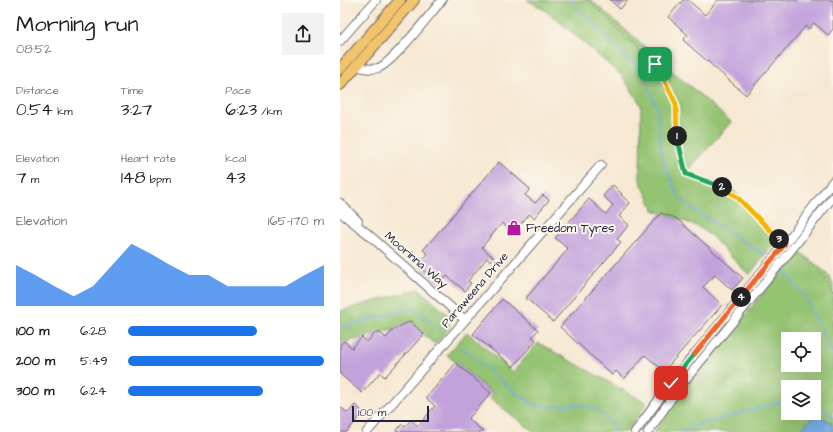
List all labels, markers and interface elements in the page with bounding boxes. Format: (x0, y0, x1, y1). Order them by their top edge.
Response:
text: Morning run (16, 9, 139, 40)
button: share (282, 13, 324, 55)
text: 08:52 (16, 40, 51, 58)
pin (638, 47, 672, 81)
icon: arrive (644, 53, 666, 75)
text: Distance (16, 83, 59, 98)
text: Time (121, 83, 144, 98)
text: Pace (225, 83, 251, 98)
text: 0.54 (16, 98, 53, 122)
text: 3:27 (121, 98, 152, 122)
text: 6:23 (225, 98, 257, 122)
text: km (53, 104, 72, 119)
text: /km (257, 104, 282, 119)
pin: 1 (667, 126, 687, 146)
text: 1 (676, 128, 678, 143)
text: Elevation (16, 151, 59, 166)
text: Heart rate (121, 151, 176, 166)
text: kcal (225, 151, 246, 166)
text: 7 (16, 166, 26, 190)
text: 148 (121, 166, 145, 190)
text: 43 (225, 166, 246, 190)
text: m (26, 172, 39, 187)
text: bpm (145, 172, 171, 187)
pin: 2 (712, 177, 732, 197)
text: 2 (719, 179, 725, 194)
text: Elevation (16, 212, 67, 230)
text: 165–170 m (268, 212, 324, 230)
shop icon: Freedom Tyres (505, 219, 523, 237)
place label: Freedom Tyres (526, 220, 614, 238)
street label: Moorinna Way (380, 228, 452, 293)
pin: 3 (769, 229, 789, 249)
text: 3 (776, 231, 782, 246)
street label: Paraweena Drive (437, 248, 513, 331)
pin: 4 (731, 287, 751, 307)
text: 4 (737, 289, 745, 304)
text: 100 m (16, 322, 49, 340)
text: 6:28 (80, 322, 106, 340)
map controls (781, 332, 821, 420)
button: locate (781, 332, 821, 372)
text: 200 m (16, 352, 55, 370)
text: 5:49 (80, 352, 108, 370)
pin (654, 366, 688, 400)
icon: check (660, 372, 682, 394)
button: layers (781, 380, 821, 420)
text: 300 m (16, 382, 54, 400)
text: 6:24 (80, 382, 107, 400)
scale bar (352, 404, 429, 423)
text: 100 m (358, 405, 386, 420)

